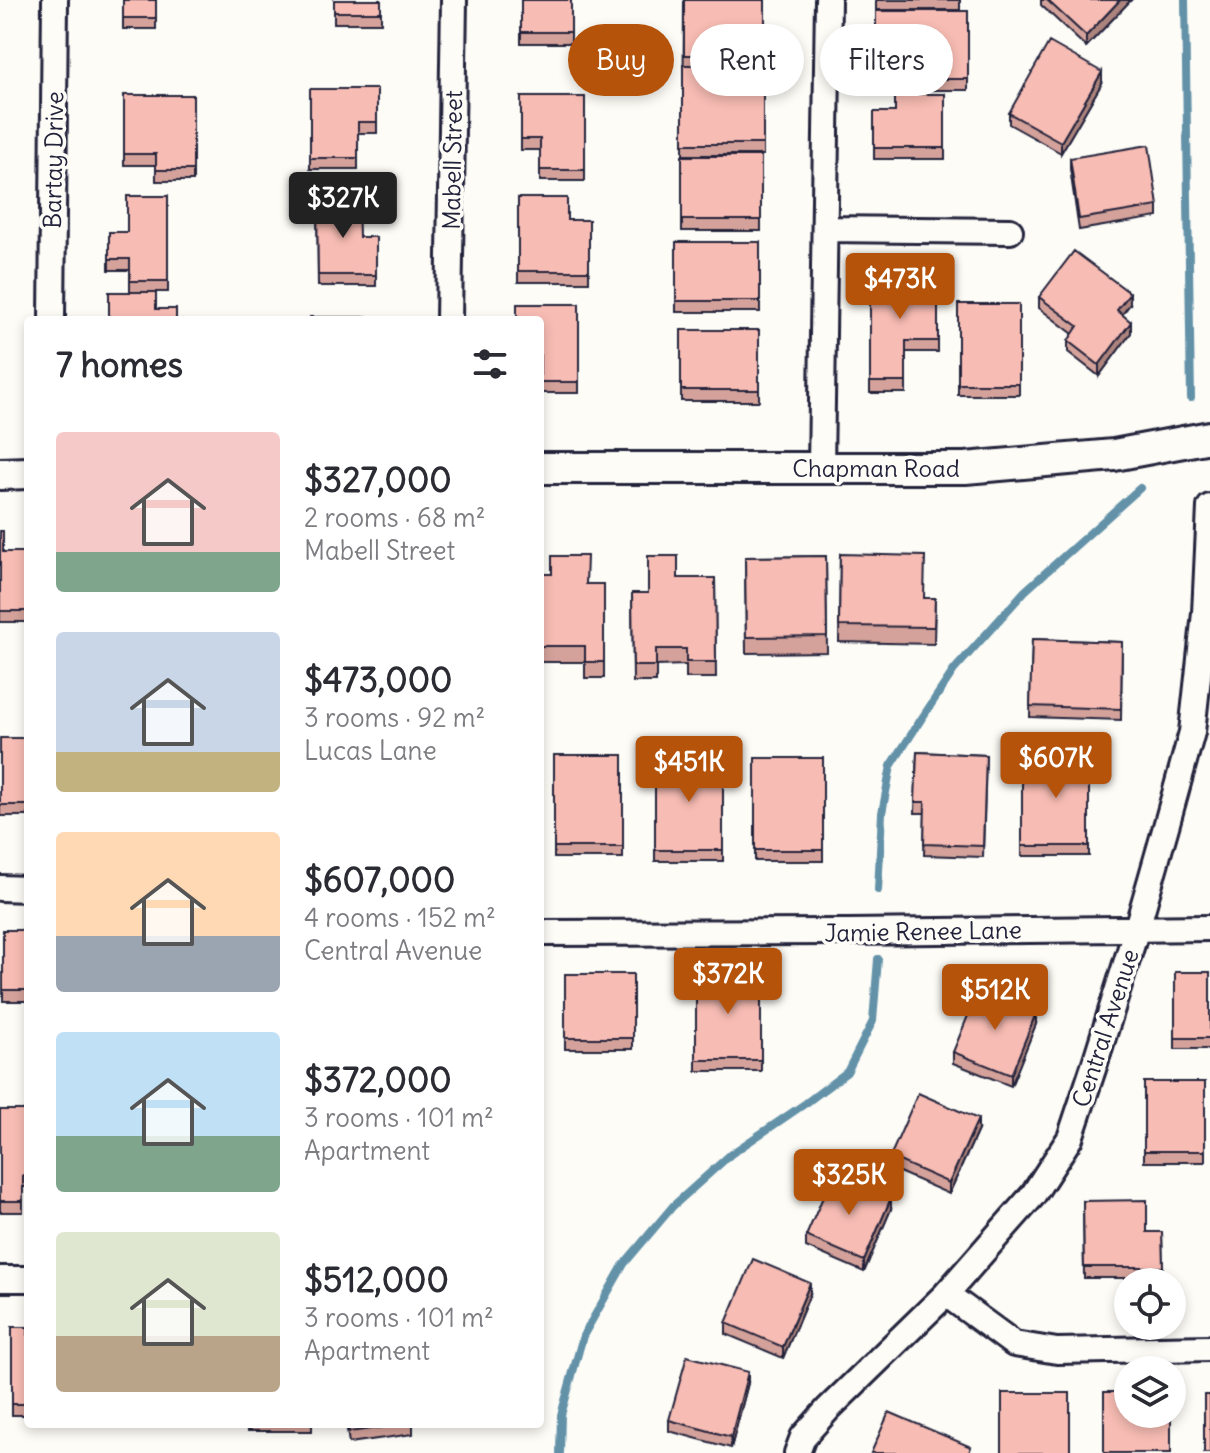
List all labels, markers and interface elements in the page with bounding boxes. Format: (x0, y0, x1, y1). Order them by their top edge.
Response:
chip: Buy (568, 24, 674, 96)
chip: Rent (690, 24, 804, 96)
chip: Filters (820, 24, 953, 96)
street label: Mabell Street (436, 90, 468, 230)
street label: Bartay Drive (37, 91, 69, 229)
pin: $327K (287, 172, 399, 240)
text: $327K (307, 181, 379, 214)
pin: $473K (844, 253, 956, 321)
text: $473K (864, 262, 936, 295)
icon: filters (468, 342, 512, 386)
text: 7 homes (56, 343, 183, 386)
street label: Chapman Road (792, 453, 960, 483)
text: $327,000 (304, 458, 452, 501)
icon: home (120, 464, 216, 560)
text: 2 rooms · 68 m² (304, 501, 486, 534)
text: Mabell Street (304, 534, 455, 567)
text: $473,000 (304, 658, 452, 701)
icon: home (120, 664, 216, 760)
text: 3 rooms · 92 m² (304, 701, 485, 734)
pin: $607K (1000, 732, 1112, 800)
text: Lucas Lane (304, 734, 437, 767)
pin: $451K (633, 736, 745, 804)
text: $607K (1019, 741, 1093, 774)
text: $451K (654, 745, 724, 778)
text: $607,000 (304, 858, 455, 901)
icon: home (120, 864, 216, 960)
text: 4 rooms · 152 m² (304, 901, 496, 934)
street label: Jamie Renee Lane (824, 914, 1022, 948)
text: Central Avenue (304, 934, 482, 967)
street label: Central Avenue (1065, 945, 1145, 1111)
pin: $372K (672, 948, 784, 1016)
text: $372K (692, 957, 764, 990)
pin: $512K (939, 964, 1051, 1032)
text: $512K (960, 973, 1030, 1006)
text: $372,000 (304, 1058, 452, 1101)
icon: home (120, 1064, 216, 1160)
text: 3 rooms · 101 m² (304, 1101, 494, 1134)
text: Apartment (304, 1134, 430, 1167)
pin: $325K (793, 1149, 905, 1217)
text: $325K (812, 1158, 886, 1191)
text: $512,000 (304, 1258, 449, 1301)
icon: home (120, 1264, 216, 1360)
map controls (1114, 1268, 1186, 1428)
button: locate (1114, 1268, 1186, 1340)
text: 3 rooms · 101 m² (304, 1301, 494, 1334)
text: Apartment (304, 1334, 430, 1367)
button: layers (1114, 1356, 1186, 1428)

